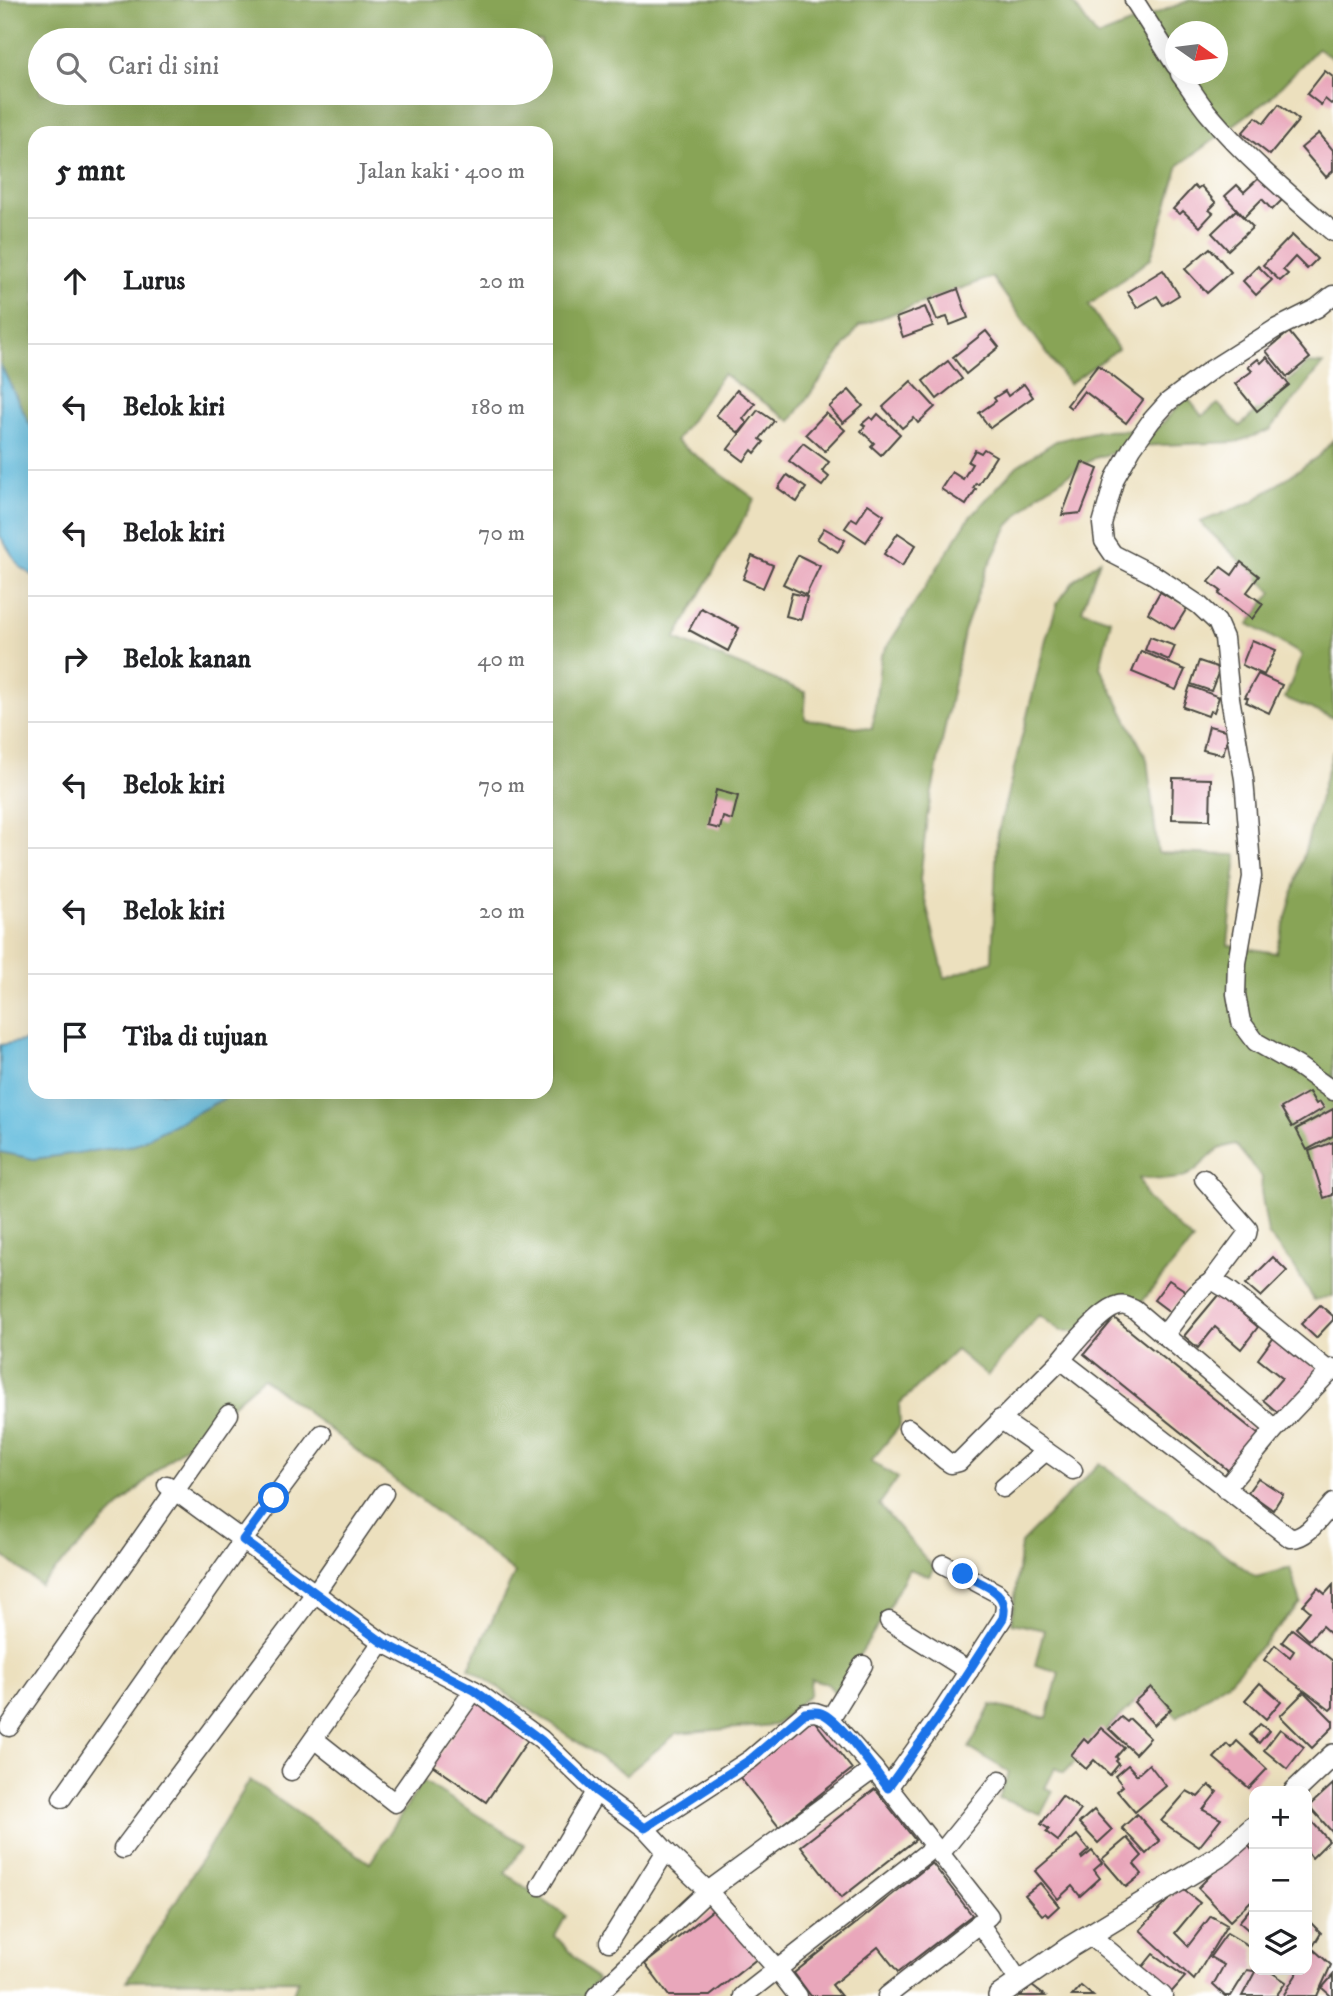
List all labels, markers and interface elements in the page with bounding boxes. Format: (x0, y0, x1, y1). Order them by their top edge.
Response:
north arrow (1165, 21, 1228, 84)
search box (28, 28, 553, 105)
icon: search (52, 48, 90, 86)
text: Cari di sini (108, 50, 219, 83)
text: 5 mnt (56, 153, 125, 190)
text: Jalan kaki · 400 m (359, 157, 525, 186)
icon: ahead (56, 262, 94, 300)
text: Lurus (123, 265, 185, 298)
text: 20 m (479, 267, 525, 296)
icon: left (56, 388, 94, 426)
text: Belok kiri (123, 391, 225, 424)
text: 180 m (470, 393, 525, 422)
icon: left (56, 514, 94, 552)
text: Belok kiri (123, 517, 225, 550)
text: 70 m (478, 519, 525, 548)
icon: right (56, 640, 94, 678)
text: Belok kanan (123, 643, 251, 676)
text: 40 m (477, 645, 525, 674)
icon: left (56, 766, 94, 804)
text: Belok kiri (123, 769, 225, 802)
text: 70 m (478, 771, 525, 800)
icon: left (56, 892, 94, 930)
text: Belok kiri (123, 895, 225, 928)
text: 20 m (479, 897, 525, 926)
icon: arrive (56, 1018, 94, 1056)
text: Tiba di tujuan (123, 1021, 268, 1054)
route start (258, 1482, 289, 1513)
route end (947, 1558, 978, 1589)
map controls (1249, 1786, 1312, 1975)
button: + (1249, 1786, 1312, 1849)
button: − (1249, 1849, 1312, 1912)
button: layers (1249, 1912, 1312, 1975)

